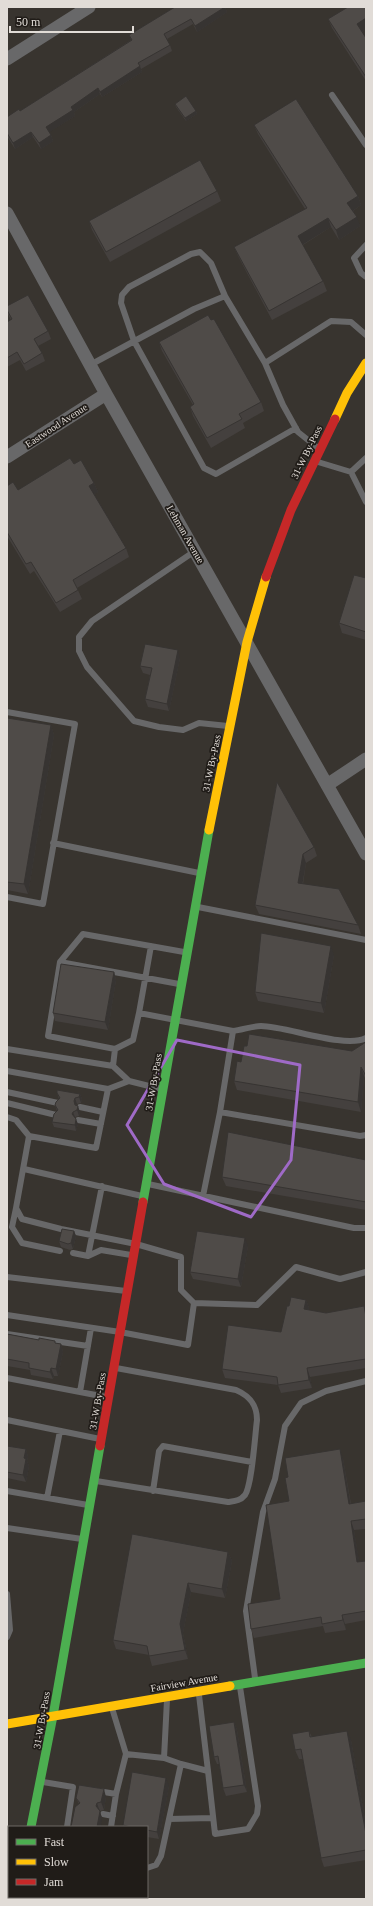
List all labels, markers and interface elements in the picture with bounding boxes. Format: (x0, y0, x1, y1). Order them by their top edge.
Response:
scale bar (10, 8, 133, 34)
text: 50 m (16, 15, 41, 29)
street label: Eastwood Avenue (23, 401, 90, 450)
street label: 31-W By-Pass (289, 424, 324, 481)
street label: Lehman Avenue (165, 503, 207, 566)
street label: 31-W By-Pass (200, 734, 223, 793)
street label: 31-W By-Pass (143, 1053, 164, 1112)
street label: 31-W By-Pass (87, 1372, 108, 1431)
street label: Fairview Avenue (150, 1671, 219, 1694)
street label: 31-W By-Pass (31, 1691, 52, 1750)
legend (8, 1826, 148, 1898)
text: Fast (44, 1835, 65, 1849)
text: Slow (44, 1855, 69, 1869)
text: Jam (44, 1875, 64, 1889)

